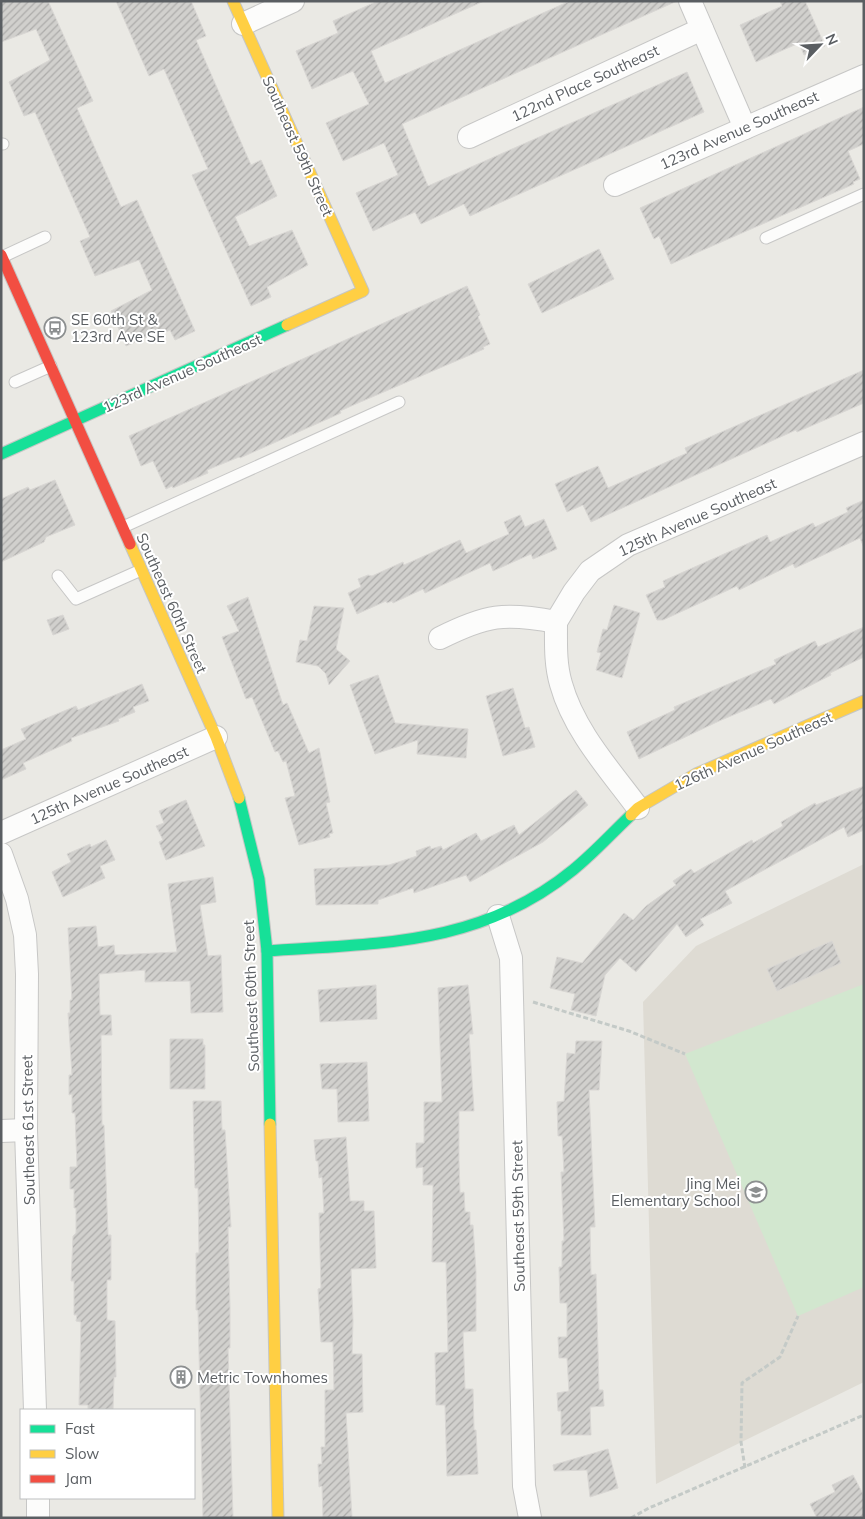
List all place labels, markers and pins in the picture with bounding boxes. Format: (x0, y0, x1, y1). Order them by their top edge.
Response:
place label: SE 60th St & 123rd Ave SE (71, 310, 165, 346)
bus stop icon: SE 60th St & 123rd Ave SE (43, 316, 67, 340)
place label: Jing Mei Elementary School (611, 1174, 740, 1210)
school or university icon: Jing Mei Elementary School (744, 1180, 768, 1204)
building icon: Metric Townhomes (169, 1365, 193, 1389)
place label: Metric Townhomes (197, 1368, 328, 1387)

